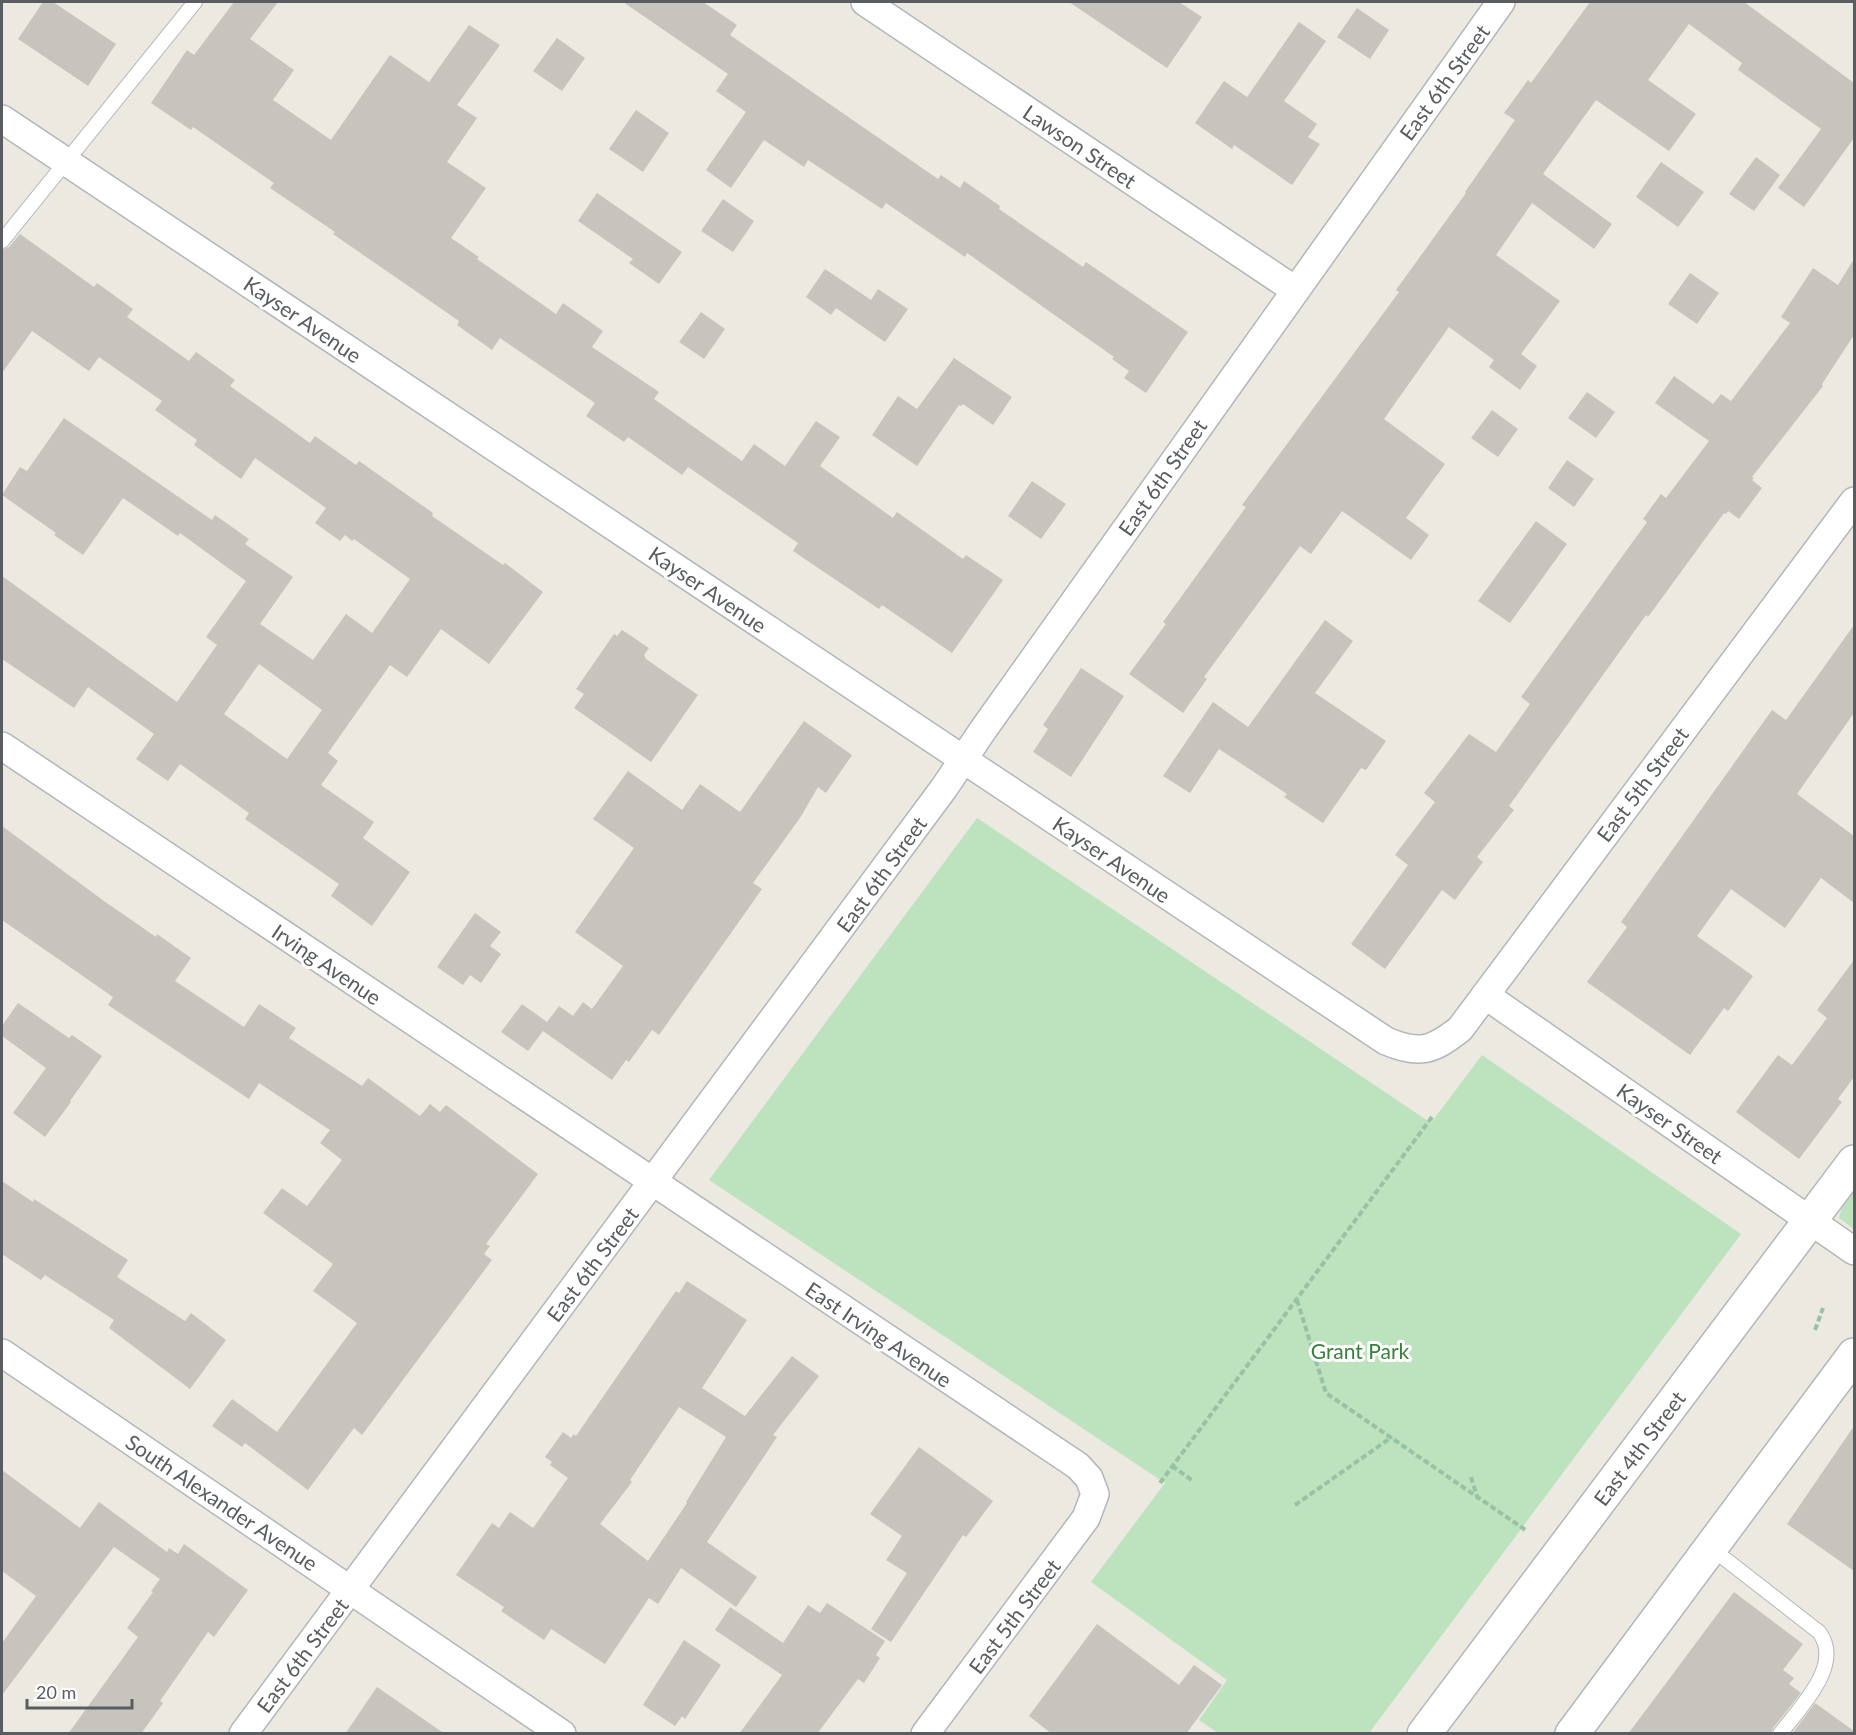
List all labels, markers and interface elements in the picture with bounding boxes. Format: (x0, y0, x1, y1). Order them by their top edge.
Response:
street label: East 6th Street (1394, 19, 1495, 145)
street label: Lawson Street (1019, 99, 1142, 193)
street label: Kayser Avenue (240, 271, 366, 367)
street label: East 6th Street (1113, 414, 1212, 540)
street label: Kayser Avenue (645, 541, 771, 637)
street label: East 5th Street (1591, 722, 1693, 846)
street label: East 6th Street (831, 811, 932, 937)
street label: Kayser Avenue (1049, 811, 1175, 907)
street label: Irving Avenue (268, 918, 386, 1010)
street label: Kayser Street (1613, 1078, 1728, 1169)
street label: East 6th Street (541, 1202, 643, 1326)
street label: East Irving Avenue (801, 1276, 957, 1392)
park label: Grant Park (1311, 1338, 1410, 1363)
street label: East 4th Street (1588, 1386, 1690, 1510)
street label: South Alexander Avenue (121, 1429, 323, 1575)
street label: East 5th Street (963, 1554, 1065, 1678)
street label: East 6th Street (251, 1593, 353, 1717)
scale bar (27, 1672, 132, 1710)
text: 20 m (36, 1681, 76, 1703)

